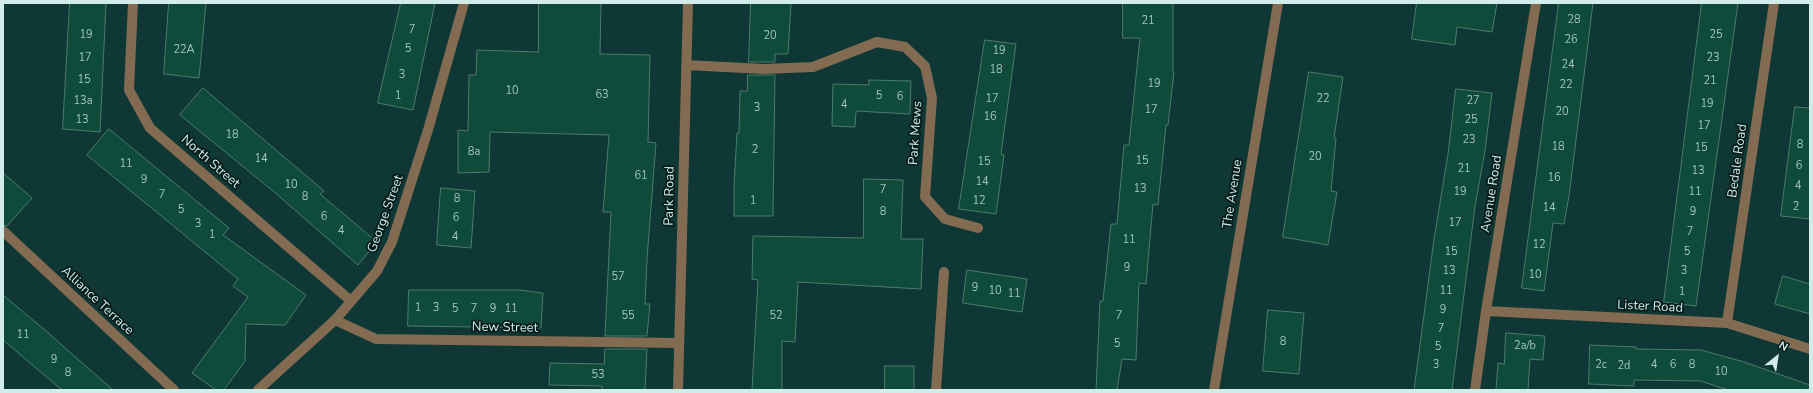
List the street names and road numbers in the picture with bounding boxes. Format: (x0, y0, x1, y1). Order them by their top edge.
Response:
street label: Park Mews (906, 100, 926, 166)
street label: Bedale Road (1725, 123, 1751, 199)
street label: North Street (177, 132, 243, 192)
street label: Avenue Road (1478, 154, 1506, 234)
street label: The Avenue (1220, 158, 1246, 230)
street label: Park Road (662, 166, 678, 226)
street label: George Street (365, 173, 407, 255)
street label: Alliance Terrace (58, 263, 136, 339)
street label: Lister Road (1617, 297, 1683, 317)
street label: New Street (472, 320, 538, 336)

